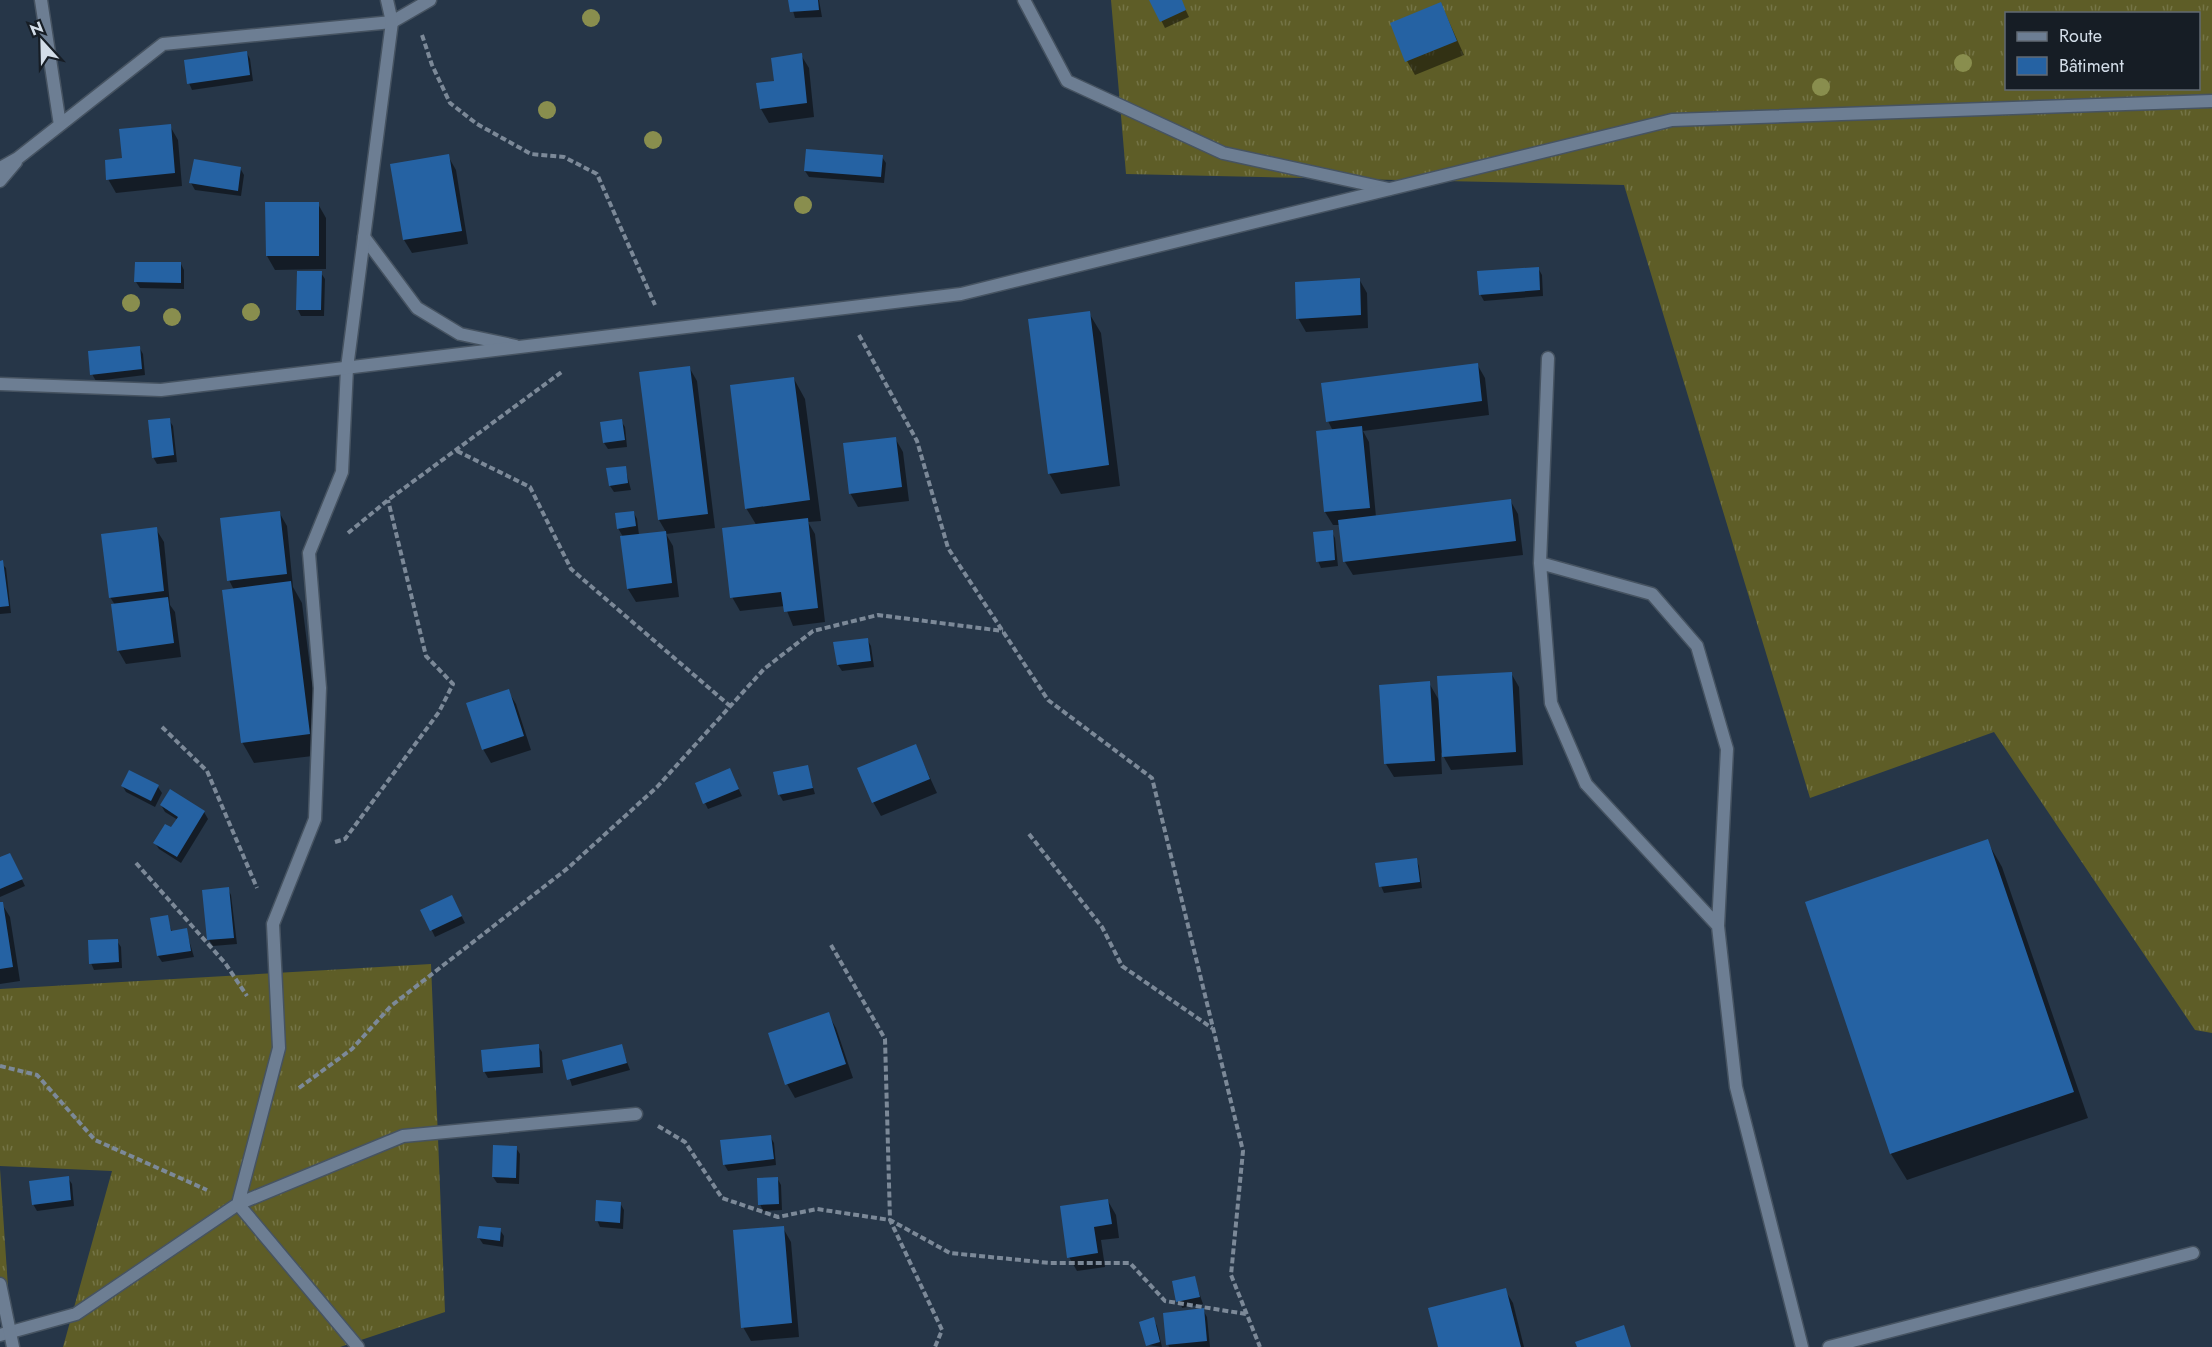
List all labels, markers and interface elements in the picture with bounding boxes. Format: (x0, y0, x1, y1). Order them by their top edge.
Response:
north arrow (12, 12, 72, 72)
legend (2005, 12, 2200, 90)
text: N (26, 16, 47, 42)
text: Route (2059, 23, 2102, 49)
text: Bâtiment (2059, 53, 2125, 79)

